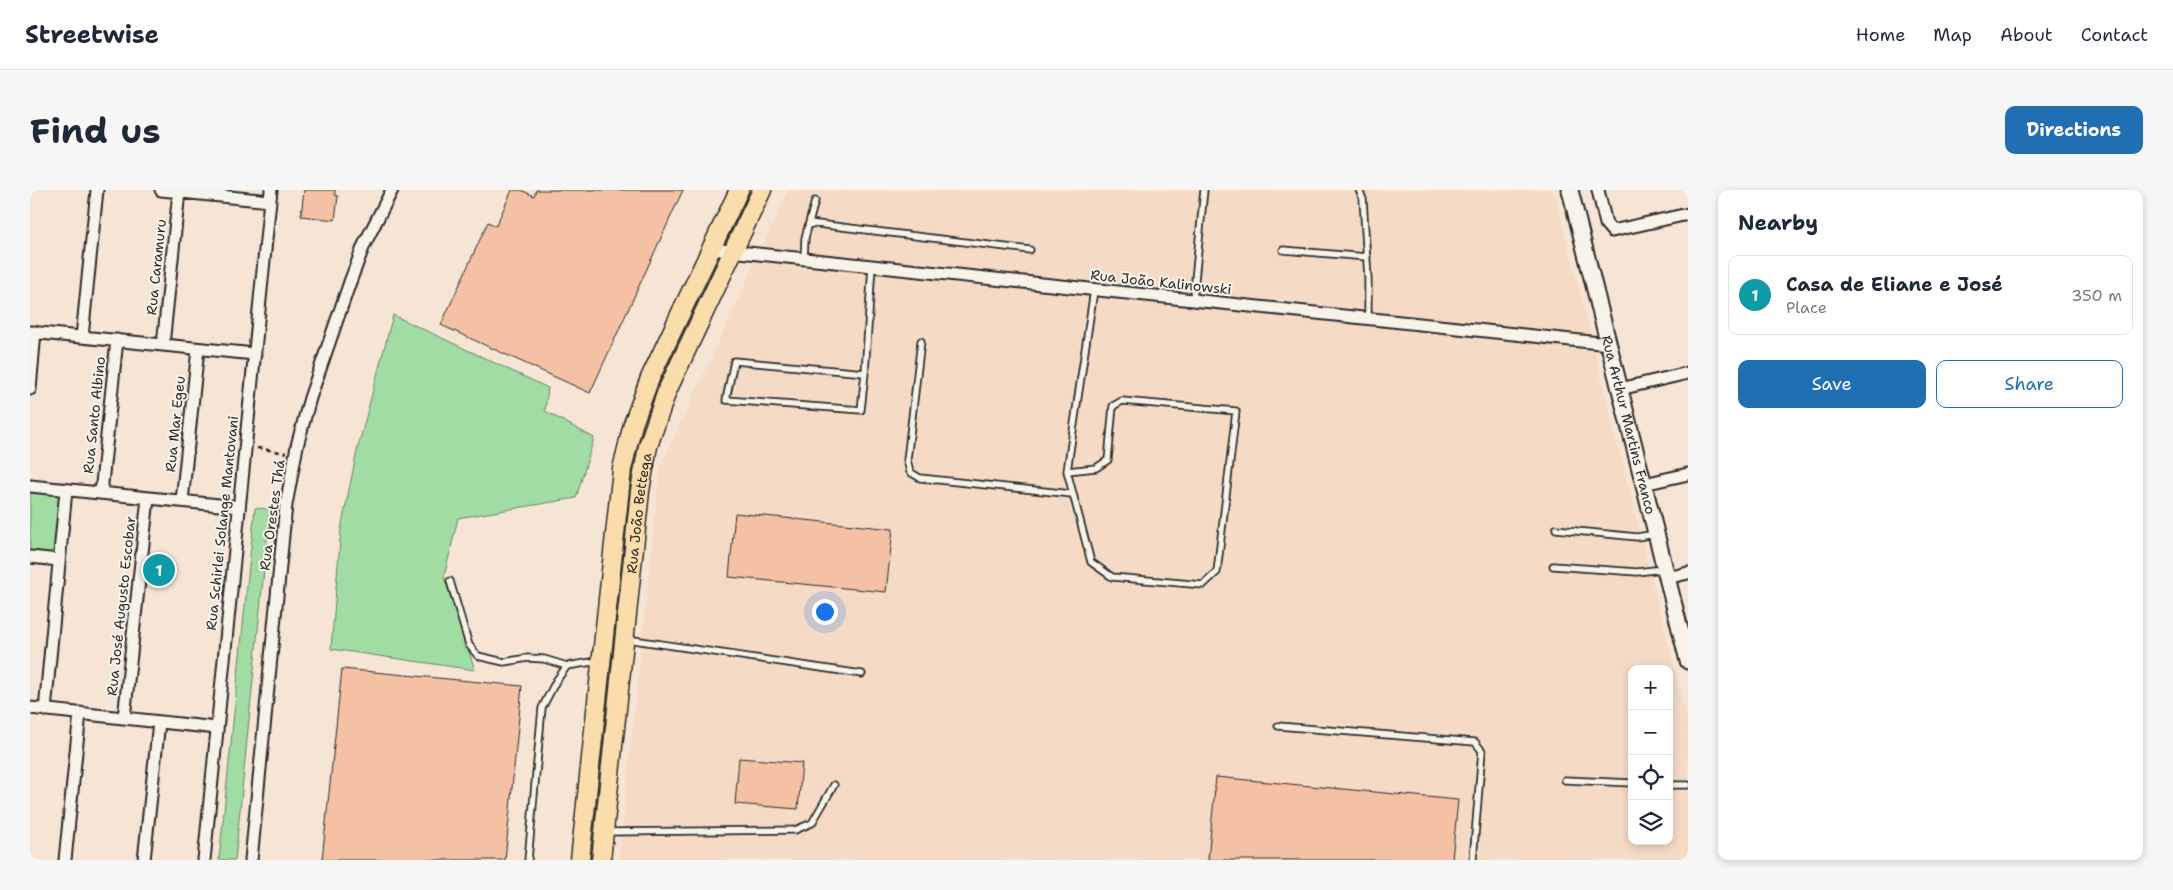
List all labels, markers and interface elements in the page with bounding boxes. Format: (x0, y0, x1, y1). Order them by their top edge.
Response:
text: Streetwise (25, 19, 159, 51)
text: Home (1856, 23, 1905, 47)
text: Map (1933, 23, 1972, 47)
text: About (2000, 23, 2053, 47)
text: Contact (2081, 23, 2148, 47)
button: Directions (2005, 106, 2143, 154)
text: Find us (30, 107, 161, 154)
text: Nearby (1738, 209, 1818, 237)
street label: Rua Caramuru (142, 218, 170, 316)
street label: Rua João Kalinowski (1090, 266, 1232, 298)
text: Casa de Eliane e José (1786, 272, 2003, 297)
text: 1 (1751, 285, 1759, 306)
text: 350 m (2071, 285, 2122, 306)
text: Place (1786, 297, 1827, 318)
street label: Rua Arthur Martins Franco (1598, 333, 1660, 516)
street label: Rua Santo Albino (79, 356, 109, 474)
button: Save (1738, 360, 1926, 408)
button: Share (1936, 360, 2123, 408)
street label: Rua Mar Egeu (161, 375, 189, 473)
street label: Rua Schirlei Solange Mantovani (202, 415, 242, 631)
street label: Rua João Bettega (622, 451, 656, 574)
street label: Rua Orestes Thá (255, 458, 289, 571)
street label: Rua José Augusto Escobar (103, 515, 139, 697)
pin: 1 (143, 551, 175, 589)
your location (812, 599, 838, 625)
map controls (1628, 665, 1673, 845)
button: + (1628, 665, 1673, 710)
button: − (1628, 710, 1673, 755)
button: locate (1628, 755, 1673, 800)
button: layers (1628, 800, 1673, 845)

